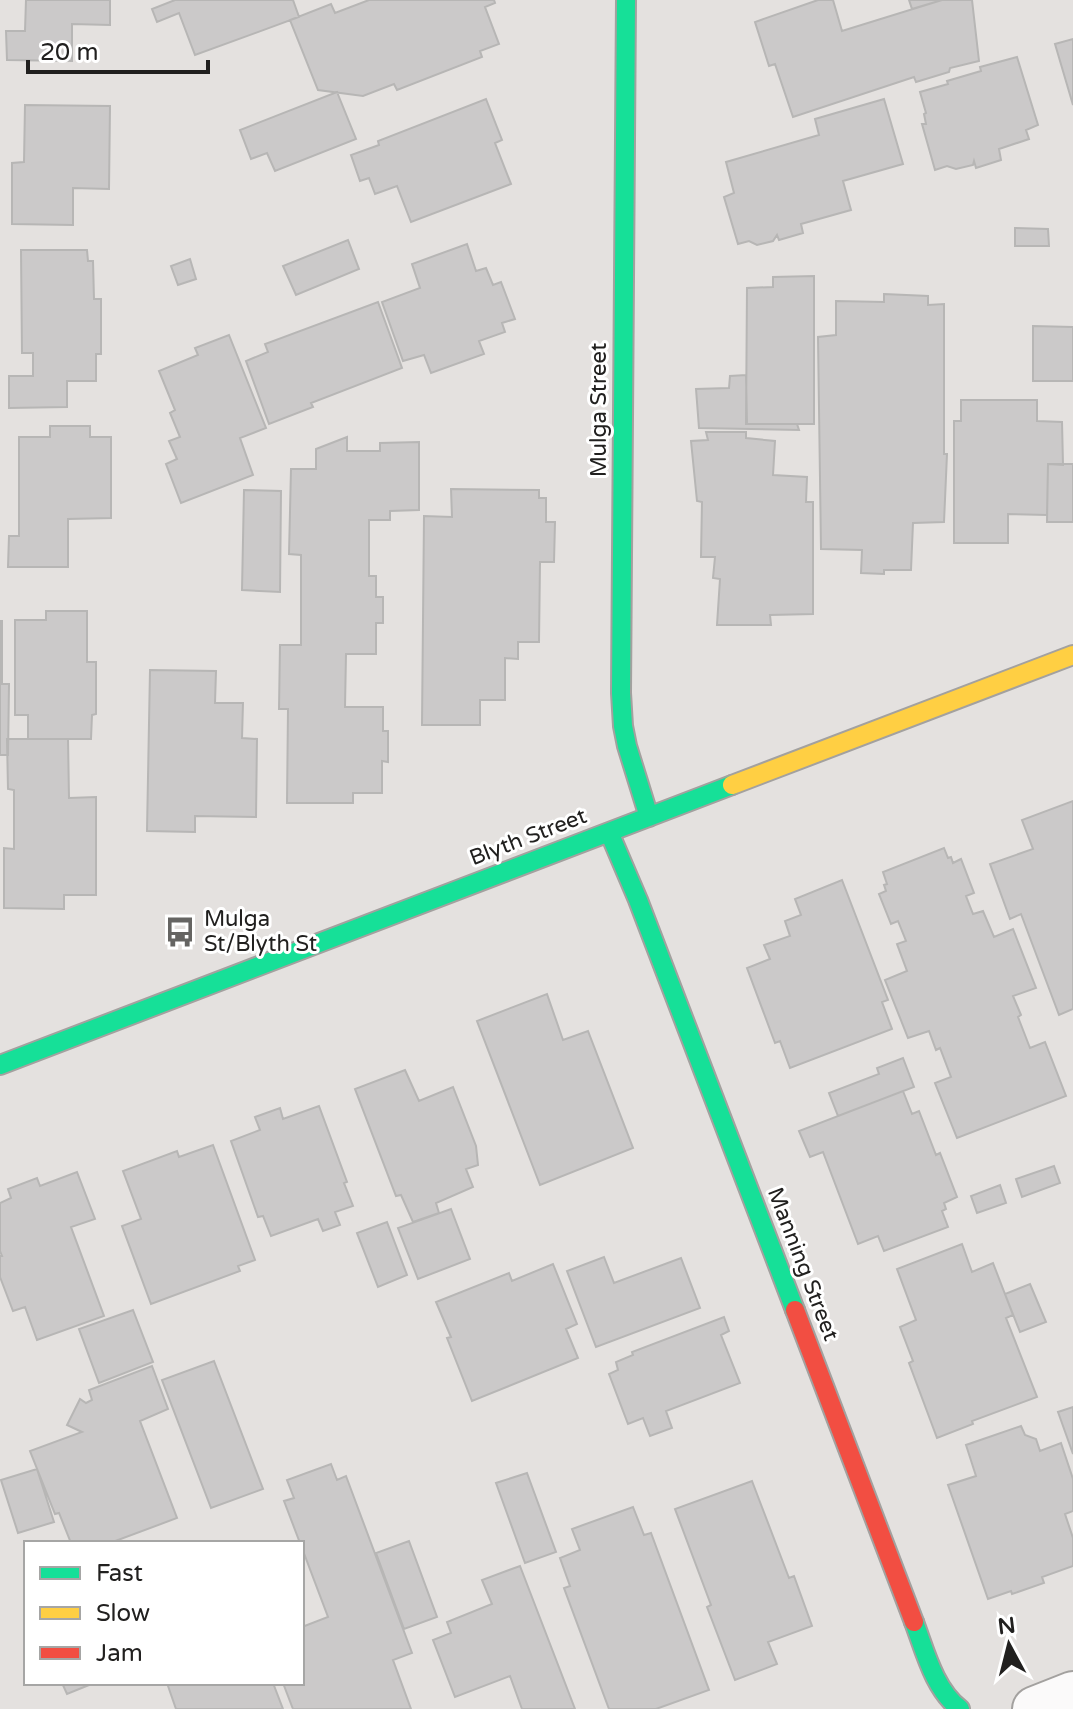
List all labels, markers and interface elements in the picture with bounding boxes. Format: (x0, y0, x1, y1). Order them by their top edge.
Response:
scale bar (28, 24, 208, 74)
text: 20 m (40, 38, 98, 67)
street label: Mulga Street (586, 343, 612, 477)
street label: Blyth Street (466, 803, 590, 871)
place label: Mulga St/Blyth St (204, 906, 317, 957)
bus stop icon: Mulga St/Blyth St (163, 915, 197, 949)
street label: Manning Street (762, 1184, 844, 1344)
legend (24, 1541, 304, 1685)
text: Fast (96, 1559, 143, 1588)
text: Slow (96, 1599, 150, 1628)
north arrow (969, 1605, 1049, 1685)
text: N (996, 1612, 1017, 1640)
text: Jam (96, 1639, 143, 1668)

